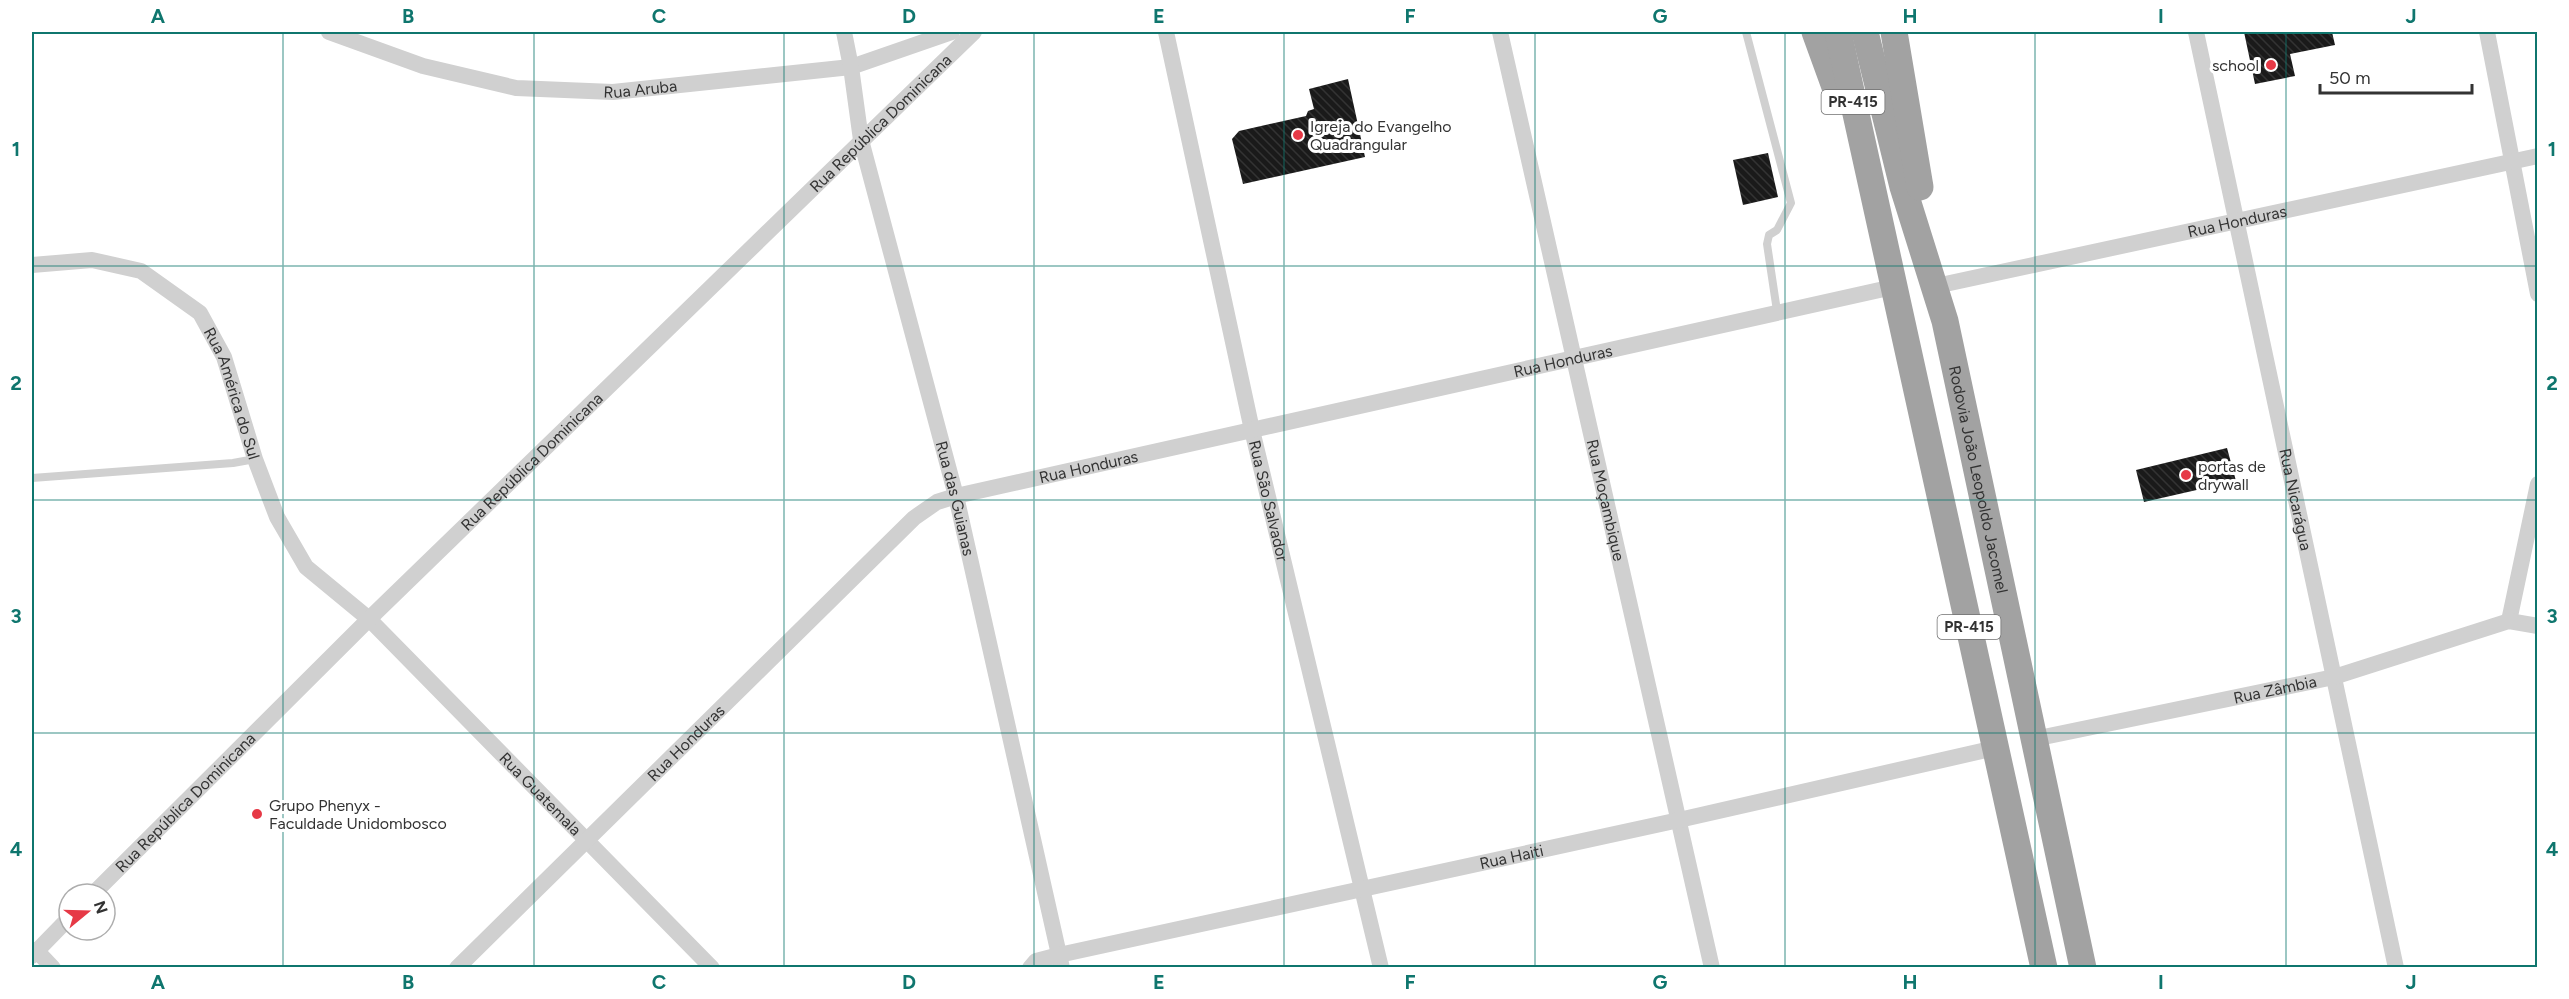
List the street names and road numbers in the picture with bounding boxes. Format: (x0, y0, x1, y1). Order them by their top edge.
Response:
street label: Rua República Dominicana (806, 50, 955, 196)
street label: Rua Aruba (603, 76, 678, 102)
road number: PR-415 (1822, 90, 1884, 114)
street label: Rua Honduras (2186, 202, 2288, 241)
street label: Rua América do Sul (200, 324, 264, 462)
street label: Rua Honduras (1512, 341, 1614, 381)
street label: Rodovia João Leopoldo Jacomel (1945, 364, 2012, 595)
street label: Rua República Dominicana (457, 389, 607, 535)
street label: Rua Moçambique (1583, 437, 1629, 563)
street label: Rua São Salvador (1245, 438, 1292, 564)
street label: Rua das Guianas (932, 439, 978, 558)
street label: Rua Honduras (1037, 447, 1140, 487)
street label: Rua Nicarágua (2275, 447, 2316, 552)
road number: PR-415 (1938, 615, 2000, 639)
street label: Rua Zâmbia (2232, 672, 2318, 708)
street label: Rua Honduras (644, 701, 729, 785)
street label: Rua República Dominicana (111, 729, 259, 876)
street label: Rua Guatemala (495, 749, 585, 839)
street label: Rua Haiti (1478, 841, 1545, 873)

